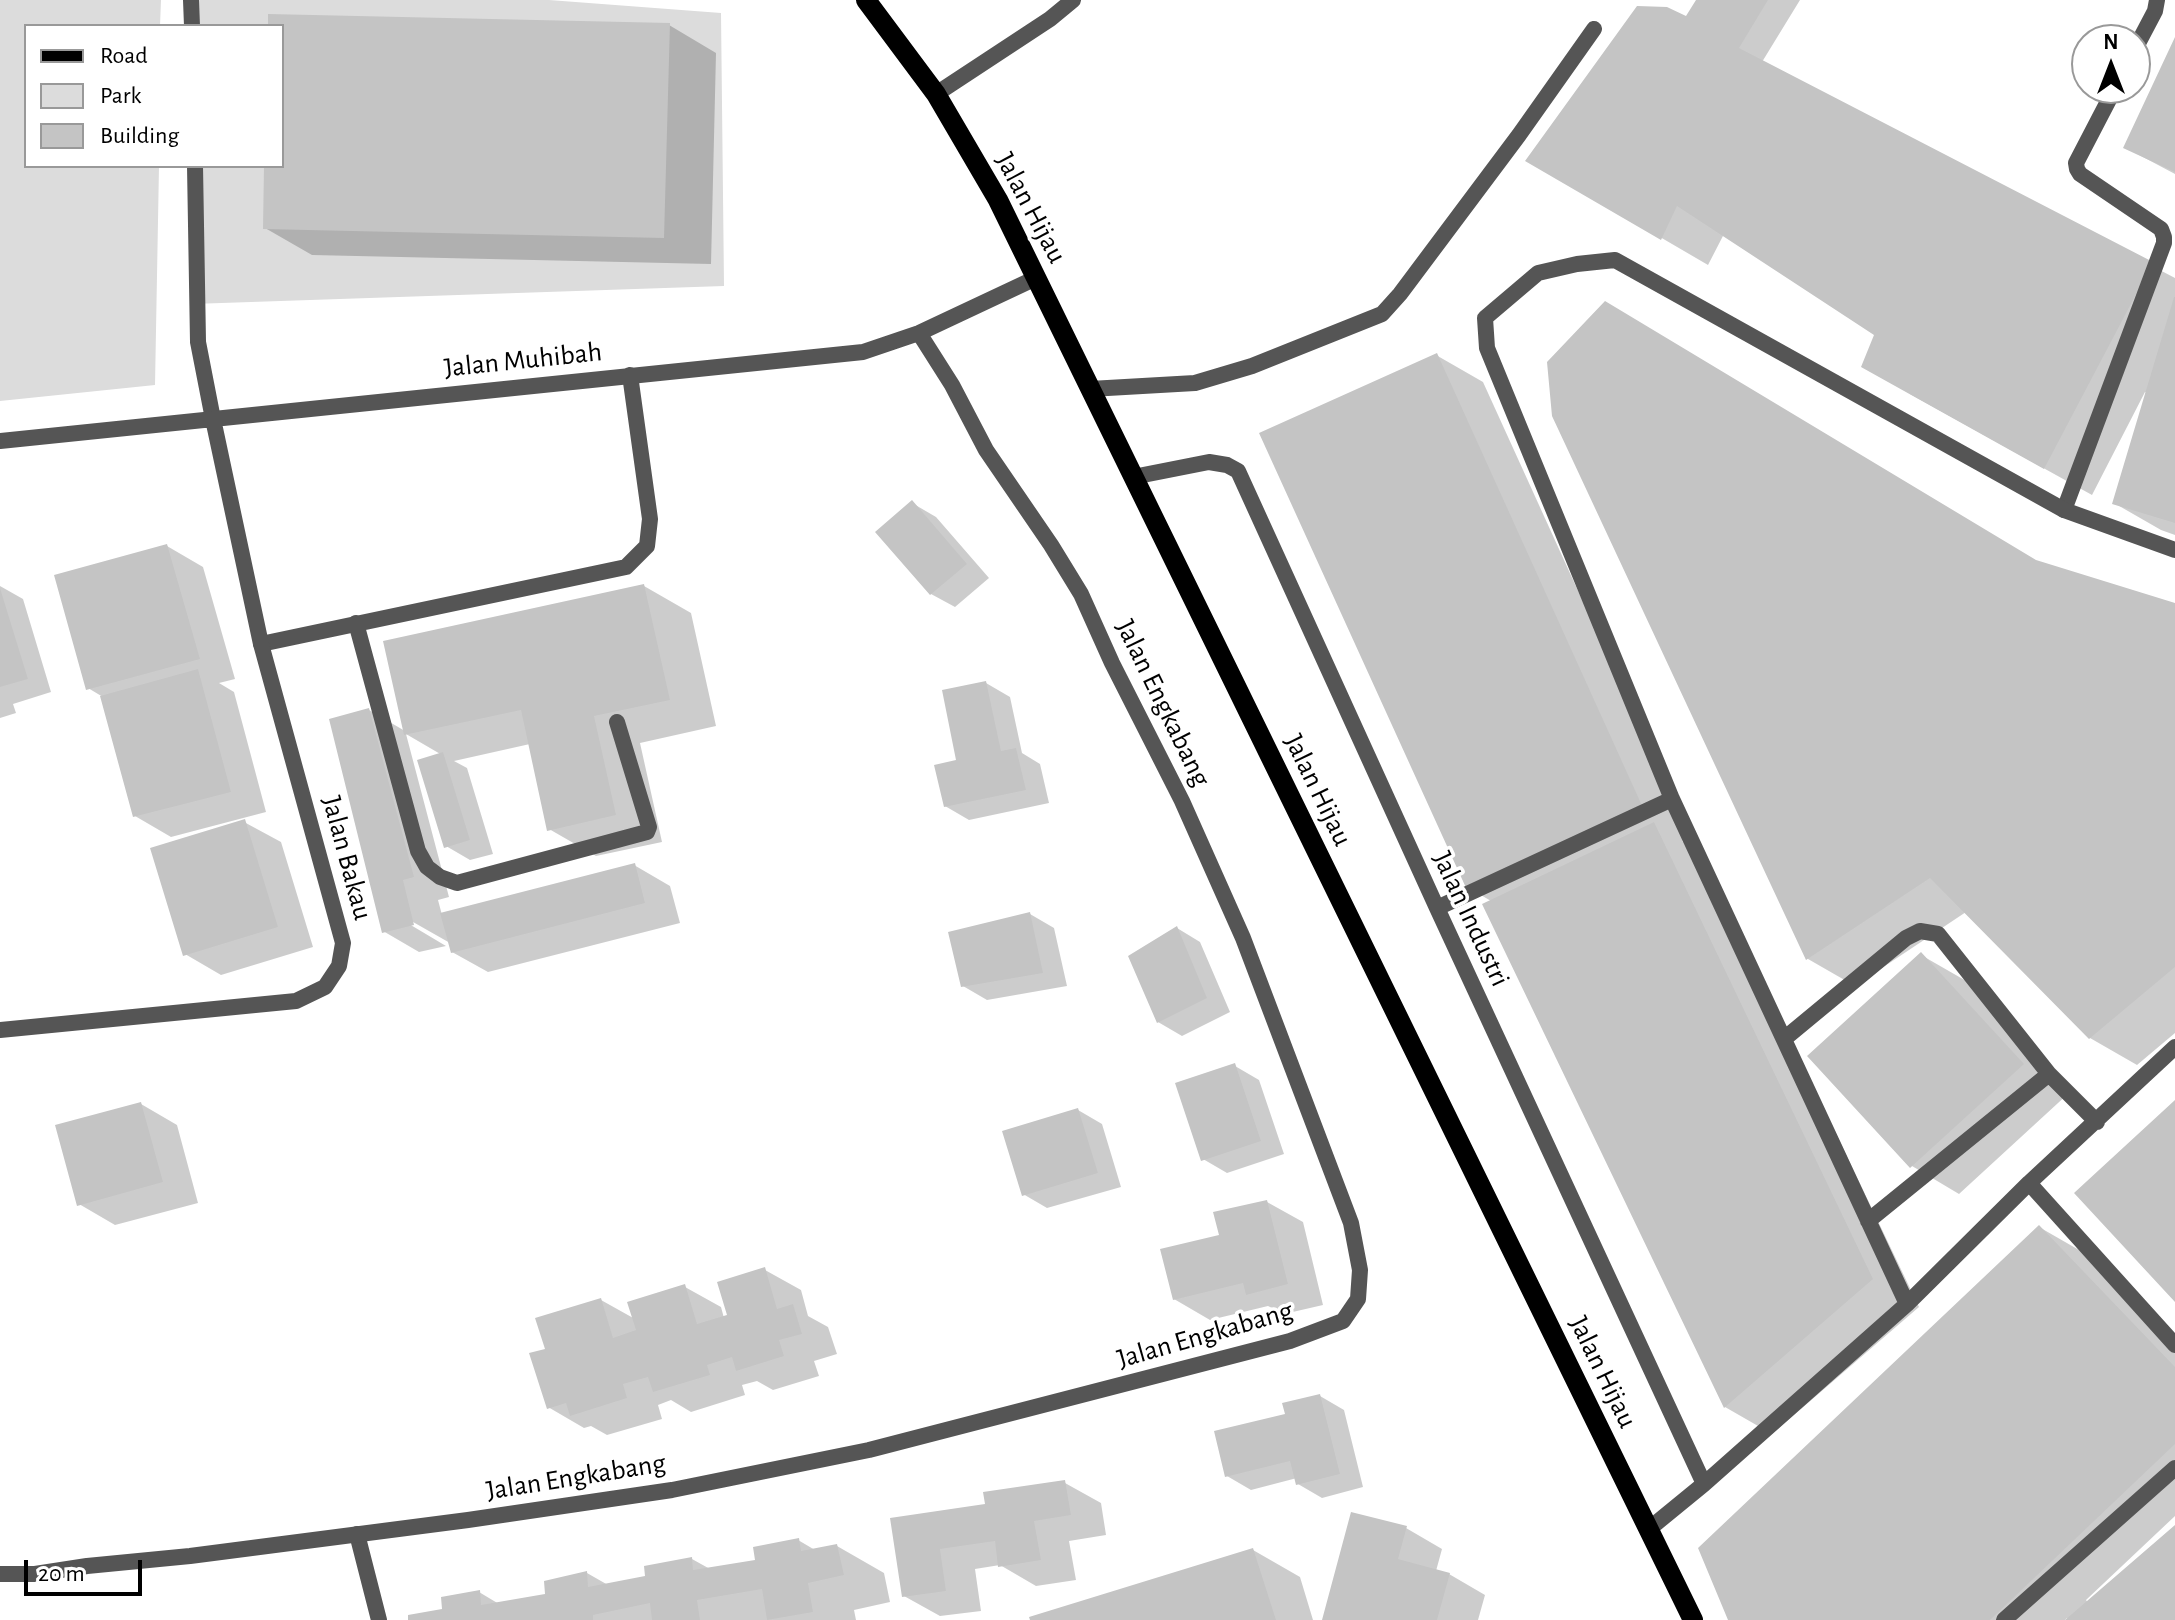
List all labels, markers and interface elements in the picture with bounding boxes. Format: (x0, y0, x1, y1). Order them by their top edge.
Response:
legend (24, 24, 284, 168)
north arrow (2071, 24, 2151, 104)
text: N (2103, 31, 2119, 53)
text: Road (100, 44, 148, 68)
text: Park (100, 84, 141, 108)
text: Building (100, 124, 179, 148)
street label: Jalan Hijau (988, 147, 1074, 269)
street label: Jalan Muhibah (442, 335, 604, 385)
street label: Jalan Engkabang (1108, 614, 1218, 792)
street label: Jalan Hijau (1277, 729, 1359, 851)
street label: Jalan Bakau (314, 792, 380, 924)
street label: Jalan Industri (1425, 846, 1517, 992)
street label: Jalan Engkabang (1113, 1294, 1297, 1376)
street label: Jalan Hijau (1562, 1311, 1644, 1433)
street label: Jalan Engkabang (484, 1446, 668, 1508)
scale bar (28, 1544, 146, 1594)
text: 20 m (38, 1562, 85, 1586)

